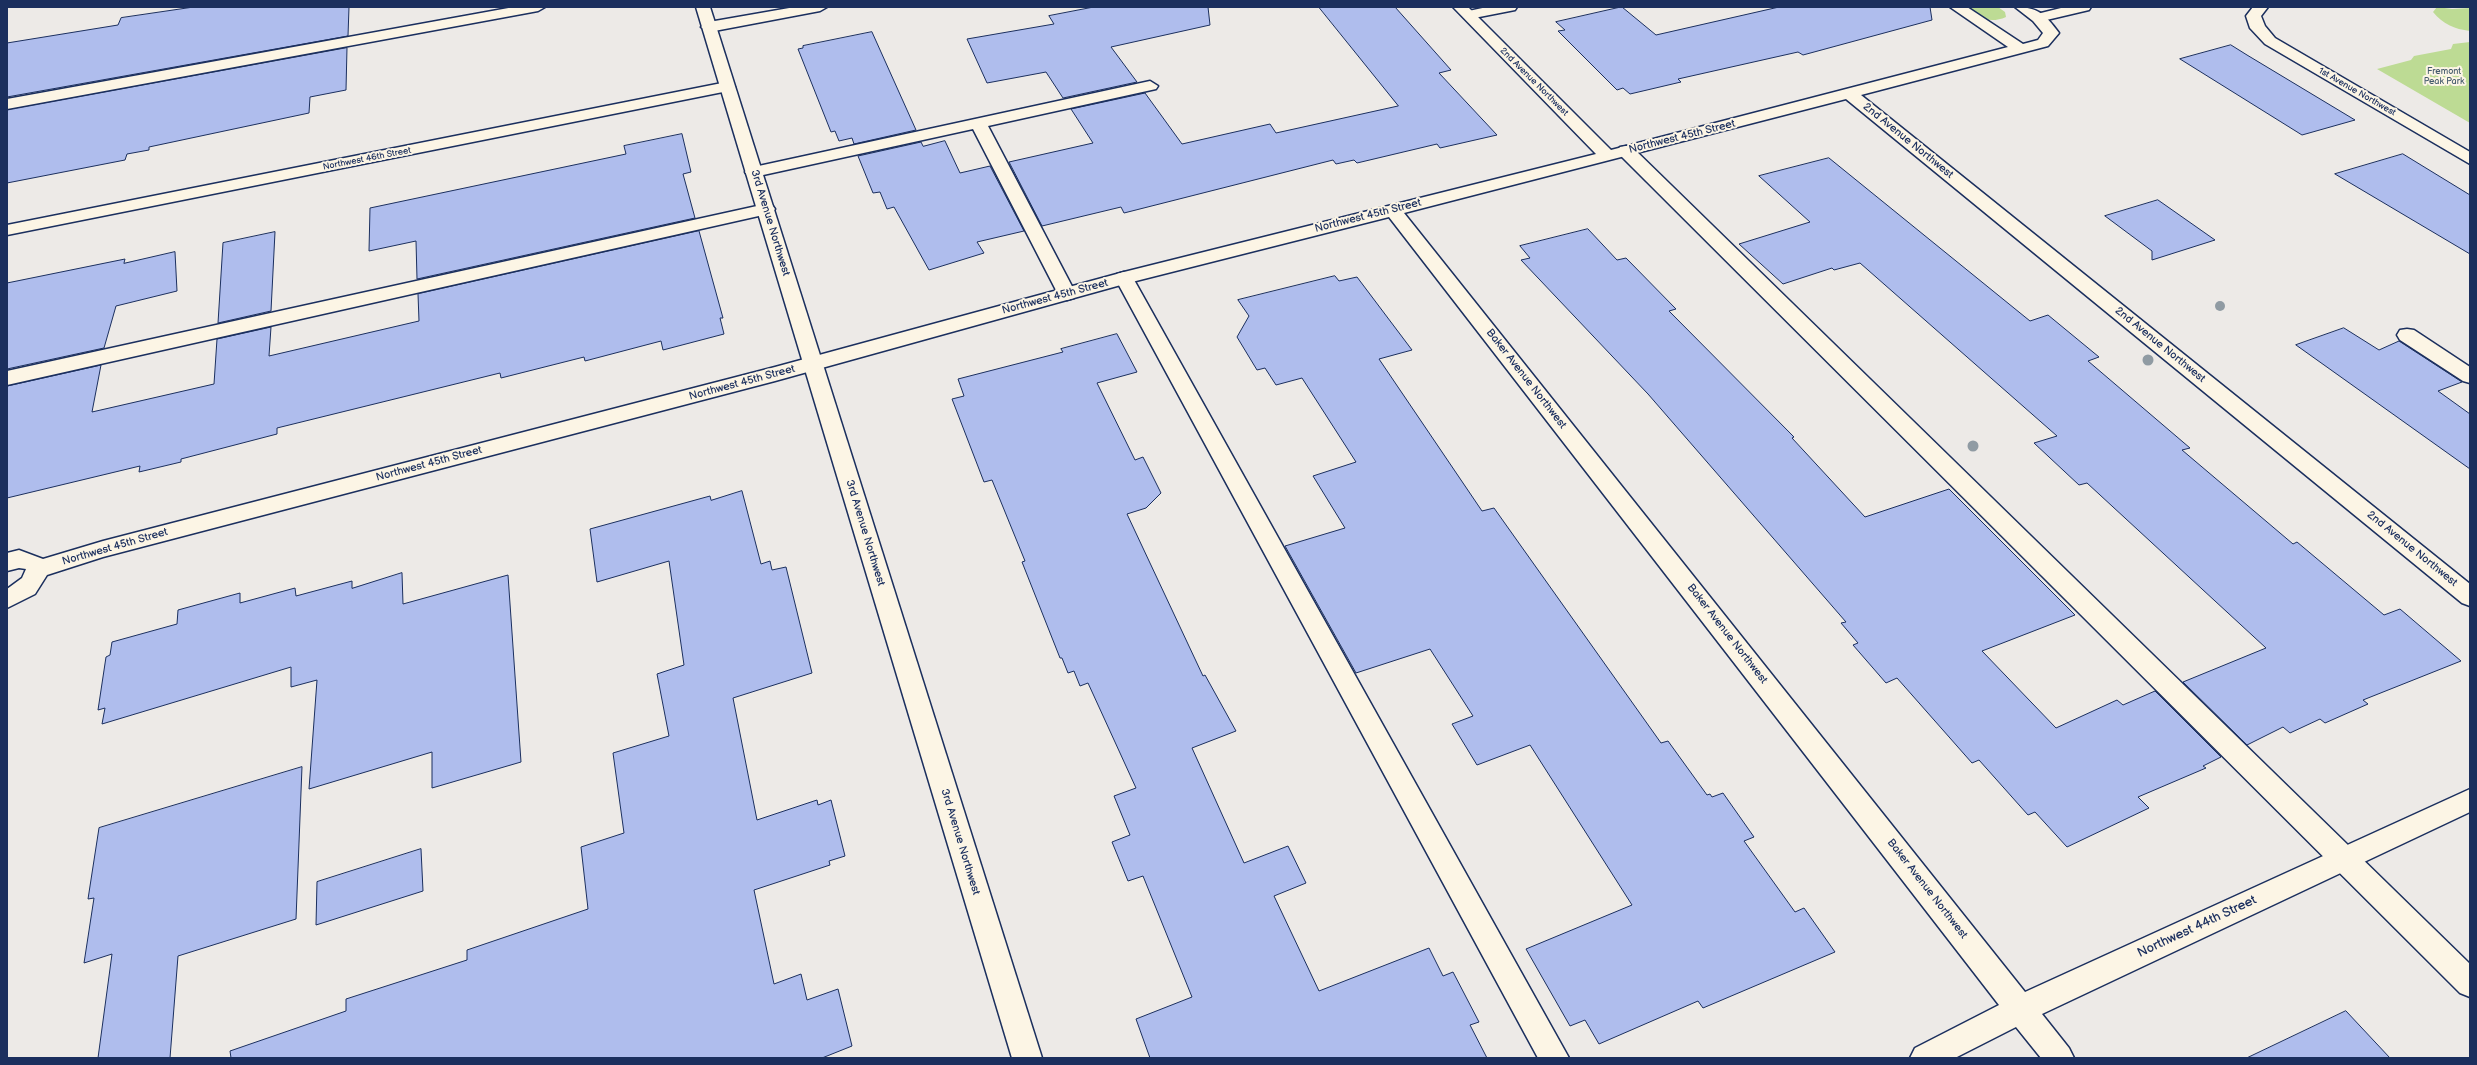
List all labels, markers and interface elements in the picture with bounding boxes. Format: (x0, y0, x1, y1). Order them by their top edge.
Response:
street label: 2nd Avenue Northwest (1498, 46, 1570, 118)
street label: 1st Avenue Northwest (2317, 66, 2397, 118)
park label: Fremont Peak Park (2424, 67, 2464, 88)
street label: 2nd Avenue Northwest (1860, 100, 1956, 182)
street label: Northwest 45th Street (1627, 117, 1737, 157)
street label: Northwest 46th Street (322, 145, 412, 173)
street label: 3rd Avenue Northwest (748, 168, 792, 278)
street label: Northwest 45th Street (1313, 196, 1423, 236)
street label: Northwest 45th Street (1001, 276, 1109, 318)
street label: 2nd Avenue Northwest (2112, 304, 2208, 386)
street label: Baker Avenue Northwest (1483, 326, 1569, 432)
street label: Northwest 45th Street (688, 362, 796, 404)
street label: Northwest 45th Street (375, 443, 483, 485)
street label: 3rd Avenue Northwest (843, 478, 887, 588)
street label: 2nd Avenue Northwest (2364, 508, 2460, 590)
street label: Northwest 45th Street (61, 526, 169, 568)
street label: Baker Avenue Northwest (1684, 581, 1770, 687)
street label: 3rd Avenue Northwest (938, 787, 982, 897)
street label: Baker Avenue Northwest (1884, 836, 1970, 942)
street label: Northwest 44th Street (2135, 893, 2259, 961)

